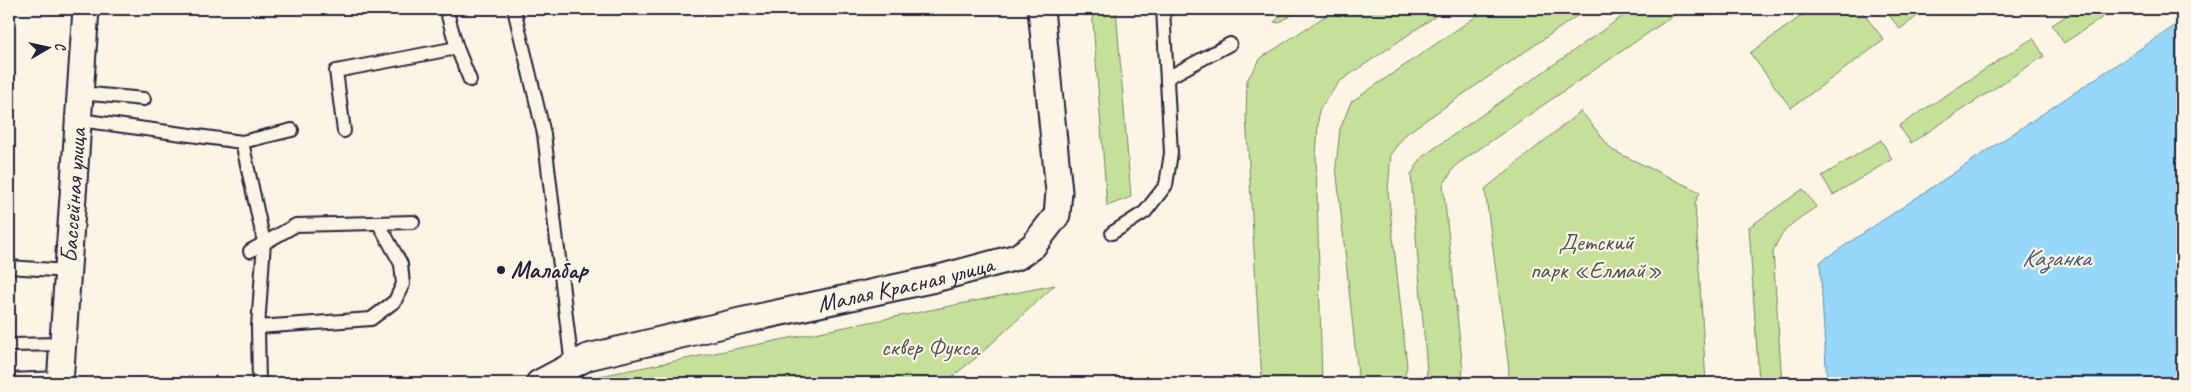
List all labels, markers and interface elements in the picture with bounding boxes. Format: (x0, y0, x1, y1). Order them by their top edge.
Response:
north arrow (22, 22, 72, 72)
text: С (51, 41, 70, 53)
street label: Бассейная улица (53, 126, 93, 264)
park label: Детский парк «Елмай» (1530, 227, 1662, 285)
water label: Казанка (2022, 242, 2093, 274)
street label: Малая Красная улица (814, 248, 999, 319)
place label: Малабар (511, 255, 590, 285)
marker: Малабар (495, 264, 507, 276)
park label: cквер Фукса (881, 332, 981, 362)

